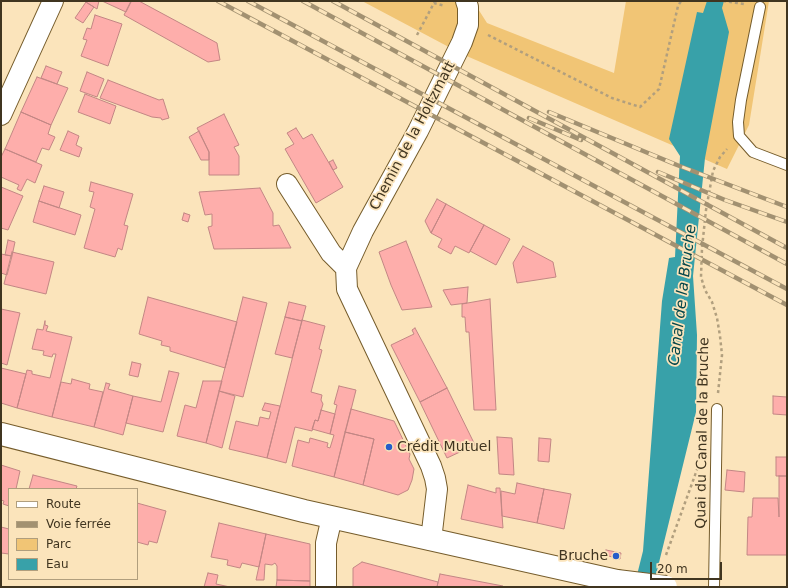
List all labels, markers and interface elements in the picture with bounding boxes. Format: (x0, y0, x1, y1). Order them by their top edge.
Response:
street label: Chemin de la Holtzmatt (367, 59, 459, 213)
water label: Canal de la Bruche (665, 223, 701, 367)
street label: Quai du Canal de la Bruche (693, 337, 713, 529)
place label: Crédit Mutuel (397, 439, 491, 455)
marker: Crédit Mutuel (384, 442, 394, 452)
legend (8, 488, 138, 580)
text: Route (46, 497, 81, 511)
text: Voie ferrée (46, 517, 111, 531)
text: Parc (46, 537, 71, 551)
place label: Bruche (559, 548, 608, 564)
marker: Bruche (611, 551, 621, 561)
scale bar (652, 554, 724, 580)
text: Eau (46, 557, 69, 571)
text: 20 m (657, 562, 688, 576)

